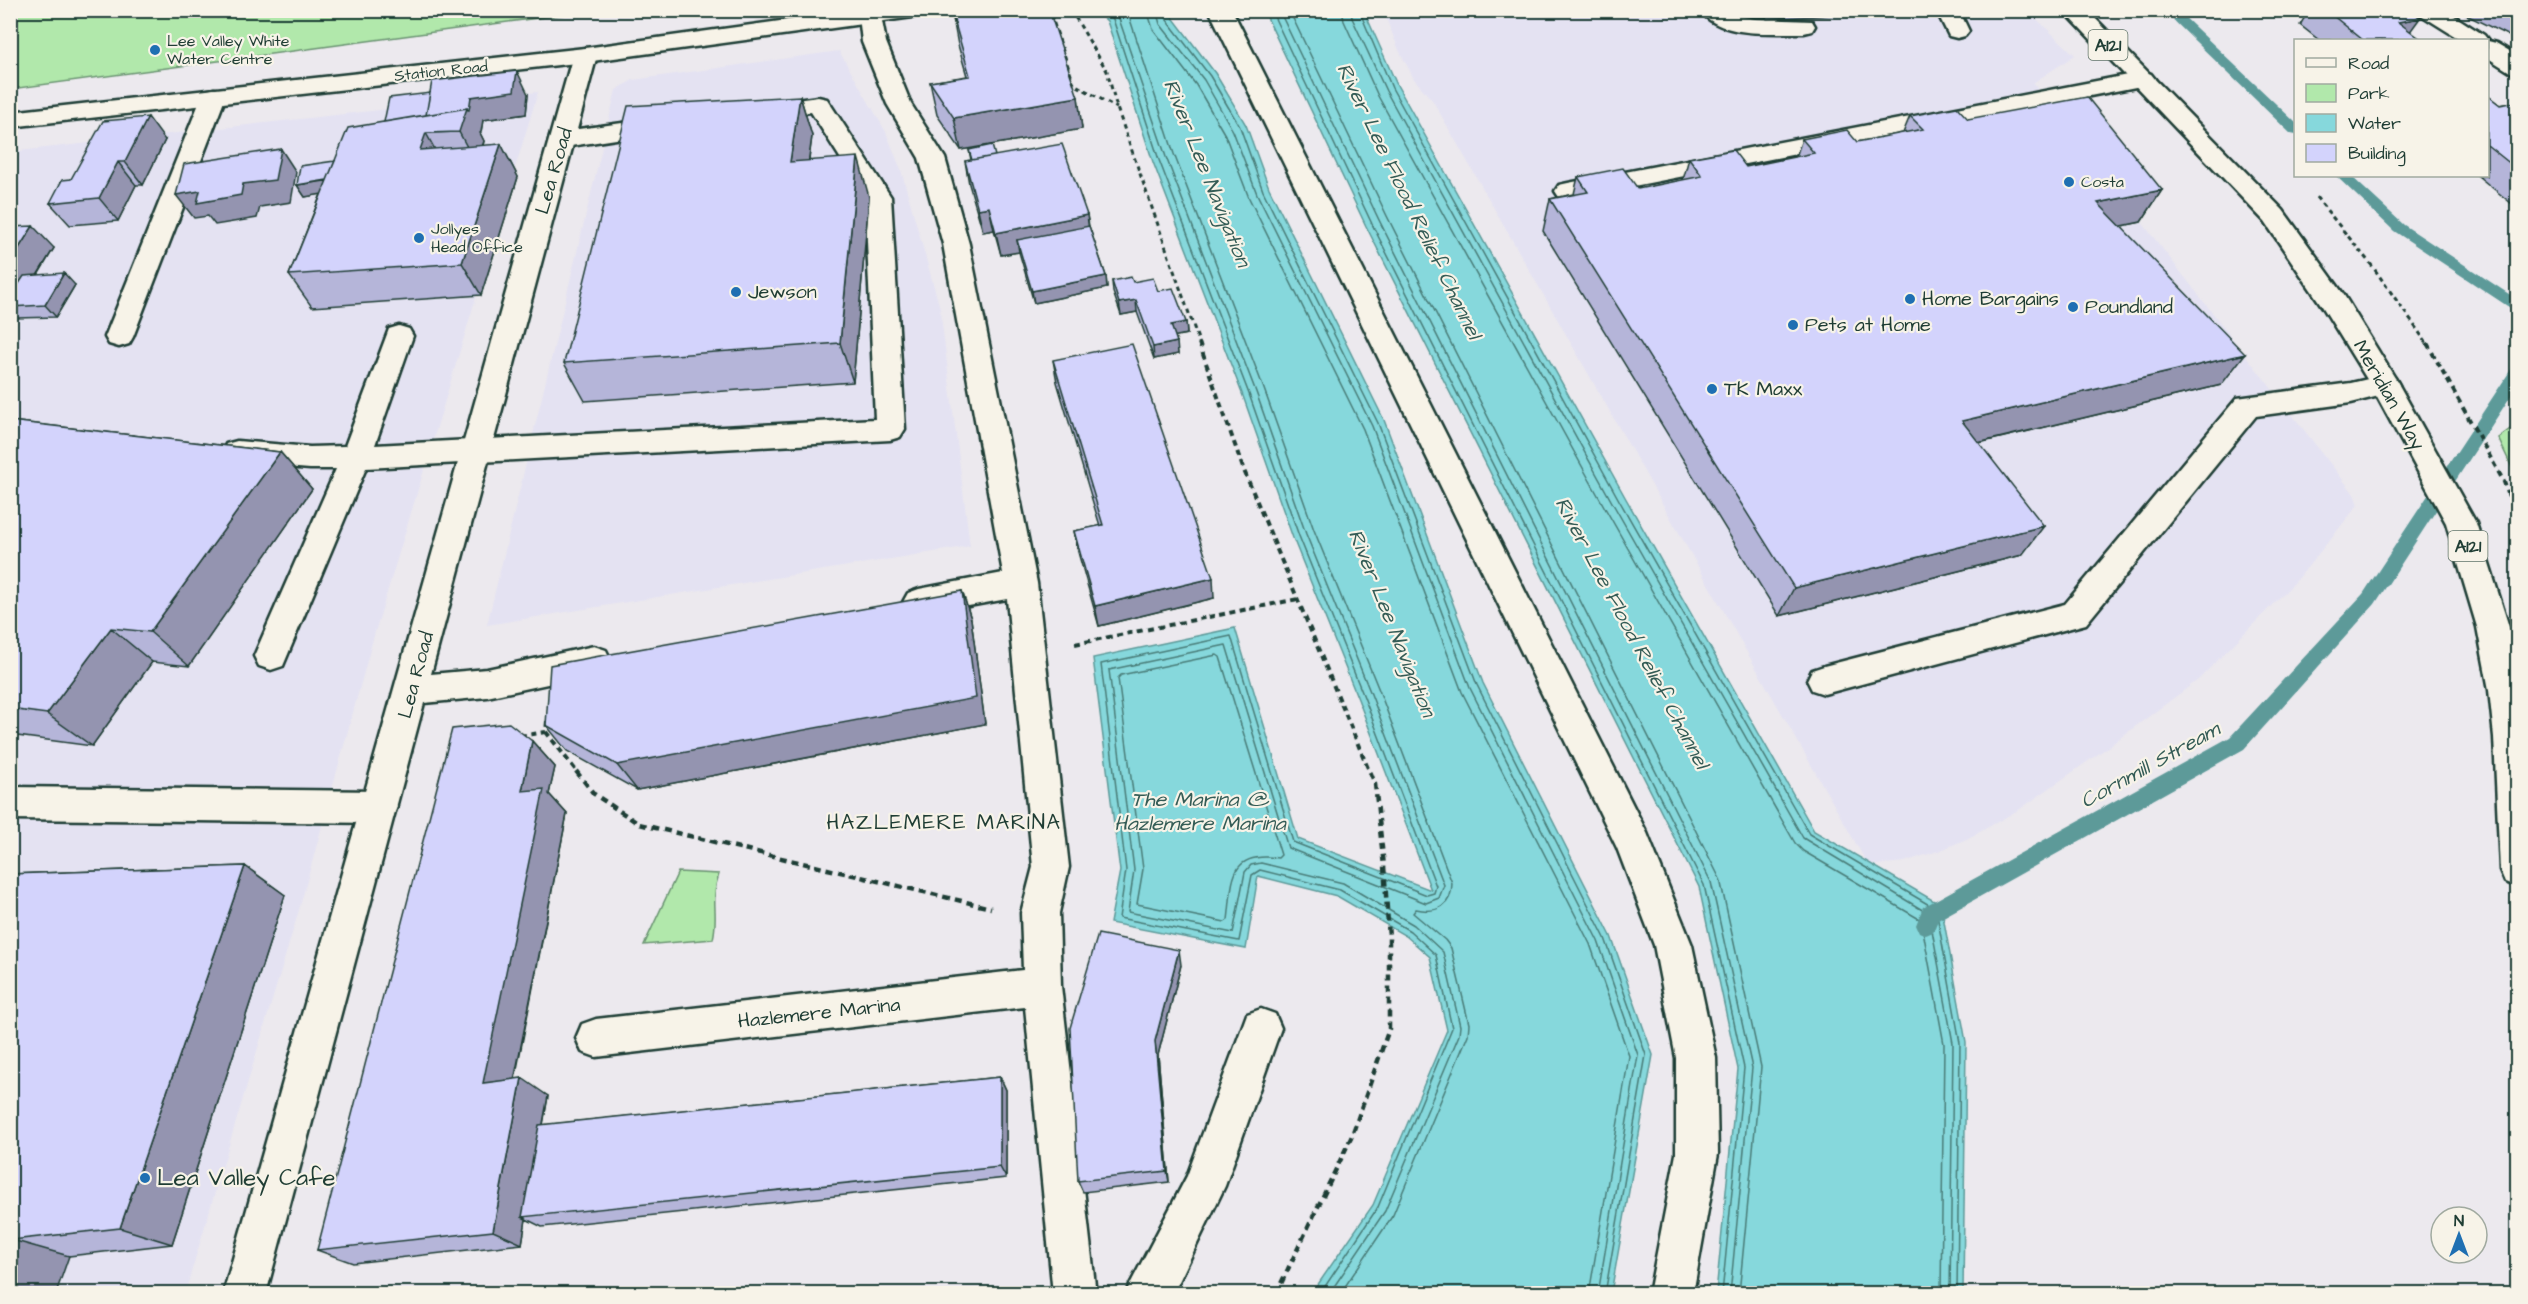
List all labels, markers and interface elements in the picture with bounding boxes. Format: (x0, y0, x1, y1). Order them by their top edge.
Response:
place label: Lee Valley White Water Centre (167, 30, 290, 70)
road number: A121 (2088, 30, 2128, 60)
legend (2294, 39, 2489, 177)
marker: Lee Valley White Water Centre (148, 43, 162, 57)
text: Road (2348, 51, 2389, 76)
street label: Station Road (393, 55, 489, 87)
water label: River Lee Flood Relief Channel (1329, 58, 1490, 346)
water label: River Lee Navigation (1155, 75, 1258, 273)
text: Park (2348, 81, 2390, 106)
text: Water (2348, 111, 2401, 136)
street label: Lea Road (528, 124, 580, 218)
text: Building (2348, 141, 2406, 167)
place label: Costa (2081, 171, 2124, 193)
marker: Costa (2062, 175, 2076, 189)
place label: Jollyes Head Office (431, 218, 523, 258)
marker: Jollyes Head Office (412, 231, 426, 245)
place label: Jewson (748, 278, 817, 306)
marker: Jewson (729, 285, 743, 299)
place label: Home Bargains (1922, 285, 2059, 314)
marker: Home Bargains (1903, 292, 1917, 306)
place label: Poundland (2085, 293, 2173, 321)
marker: Poundland (2066, 300, 2080, 314)
place label: Pets at Home (1805, 311, 1931, 339)
marker: Pets at Home (1786, 318, 1800, 332)
street label: Meridian Way (2345, 335, 2432, 456)
place label: TK Maxx (1724, 375, 1803, 403)
marker: TK Maxx (1705, 382, 1719, 396)
water label: River Lee Flood Relief Channel (1548, 492, 1717, 776)
water label: River Lee Navigation (1340, 525, 1443, 723)
road number: A121 (2448, 531, 2488, 561)
street label: Lea Road (391, 628, 441, 722)
water label: Cornmill Stream (2075, 713, 2227, 815)
water label: The Marina @ Hazlemere Marina (1114, 785, 1287, 838)
district label: HAZLEMERE MARINA (827, 808, 1061, 837)
street label: Hazlemere Marina (736, 991, 902, 1035)
place label: Lea Valley Cafe (157, 1161, 335, 1196)
marker: Lea Valley Cafe (138, 1171, 152, 1185)
north arrow (2429, 1205, 2489, 1265)
text: N (2454, 1210, 2464, 1232)

